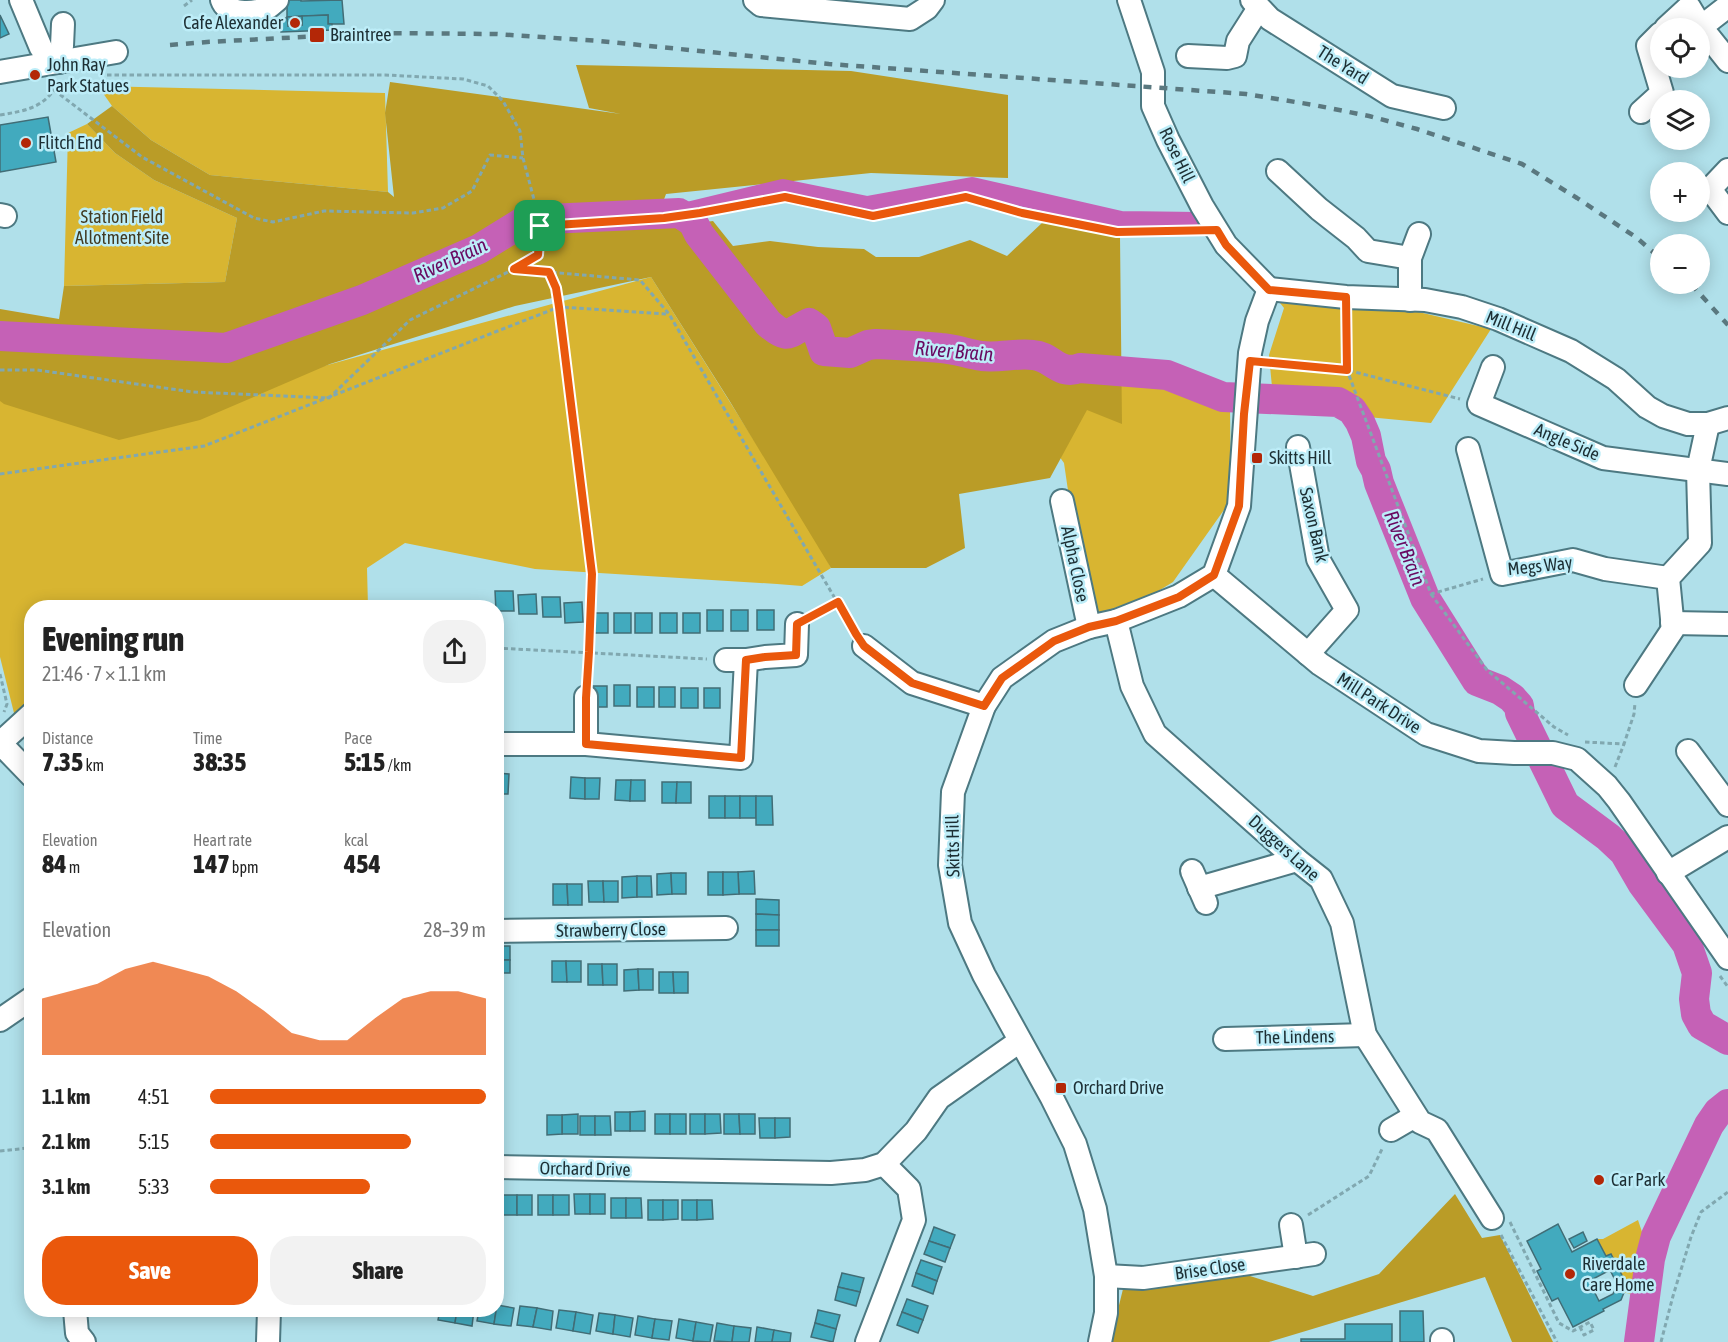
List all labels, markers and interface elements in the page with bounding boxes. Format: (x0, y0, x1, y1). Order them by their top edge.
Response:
place label: Cafe Alexander (183, 12, 284, 33)
marker: Cafe Alexander (288, 16, 302, 30)
map controls (1650, 18, 1710, 294)
button: locate (1650, 18, 1710, 78)
place label: Braintree (330, 24, 391, 45)
marker: Braintree (308, 26, 326, 44)
street label: The Yard (1314, 41, 1373, 88)
place label: John Ray Park Statues (47, 54, 129, 96)
marker: John Ray Park Statues (28, 68, 42, 82)
button: layers (1650, 90, 1710, 150)
street label: Rose Hill (1155, 124, 1200, 186)
place label: Flitch End (38, 132, 102, 153)
marker: Flitch End (19, 136, 33, 150)
button: + (1650, 162, 1710, 222)
pin (514, 200, 565, 251)
park label: Station Field Allotment Site (75, 206, 169, 248)
icon: arrive (523, 209, 556, 242)
water label: River Brain (409, 232, 491, 287)
button: − (1650, 234, 1710, 294)
street label: Mill Hill (1483, 306, 1540, 345)
water label: River Brain (914, 336, 995, 365)
street label: Angle Side (1531, 418, 1603, 465)
place label: Skitts Hill (1269, 447, 1332, 468)
marker: Skitts Hill (1250, 451, 1264, 465)
street label: Saxon Bank (1296, 485, 1333, 564)
water label: River Brain (1380, 507, 1431, 589)
street label: Alpha Close (1057, 524, 1094, 604)
street label: Megs Way (1506, 552, 1573, 579)
text: Evening run (42, 620, 184, 658)
button: share (423, 620, 486, 683)
text: 21:46 · 7 × 1.1 km (42, 662, 167, 685)
street label: Mill Park Drive (1333, 668, 1425, 737)
text: Distance (42, 729, 93, 747)
text: Time (193, 729, 222, 747)
text: Pace (344, 729, 372, 747)
text: 7.35 (42, 747, 83, 777)
text: 38:35 (193, 747, 247, 777)
text: 5:15 (344, 747, 385, 777)
text: km (83, 756, 104, 774)
text: /km (385, 756, 411, 774)
street label: Duggers Lane (1245, 810, 1324, 885)
street label: Skitts Hill (941, 814, 964, 877)
text: Elevation (42, 831, 97, 849)
text: Heart rate (193, 831, 252, 849)
text: kcal (344, 831, 368, 849)
text: 84 (42, 849, 66, 879)
text: 147 (193, 849, 230, 879)
text: 454 (344, 849, 381, 879)
text: m (66, 858, 80, 876)
text: bpm (230, 858, 259, 876)
text: Elevation (42, 918, 111, 941)
text: 28–39 m (423, 918, 486, 941)
street label: Strawberry Close (556, 918, 666, 941)
street label: The Lindens (1256, 1025, 1334, 1048)
place label: Orchard Drive (1073, 1077, 1164, 1098)
marker: Orchard Drive (1054, 1081, 1068, 1095)
text: 1.1 km (42, 1085, 90, 1108)
text: 4:51 (138, 1085, 170, 1108)
text: 2.1 km (42, 1130, 90, 1153)
text: 5:15 (138, 1130, 170, 1153)
street label: Orchard Drive (539, 1157, 631, 1180)
place label: Car Park (1611, 1169, 1665, 1190)
marker: Car Park (1592, 1173, 1606, 1187)
text: 3.1 km (42, 1175, 90, 1198)
text: 5:33 (138, 1175, 170, 1198)
button: Save (42, 1236, 258, 1305)
button: Share (270, 1236, 486, 1305)
street label: Brise Close (1173, 1253, 1246, 1284)
place label: Riverdale Care Home (1582, 1253, 1654, 1295)
marker: Riverdale Care Home (1563, 1267, 1577, 1281)

